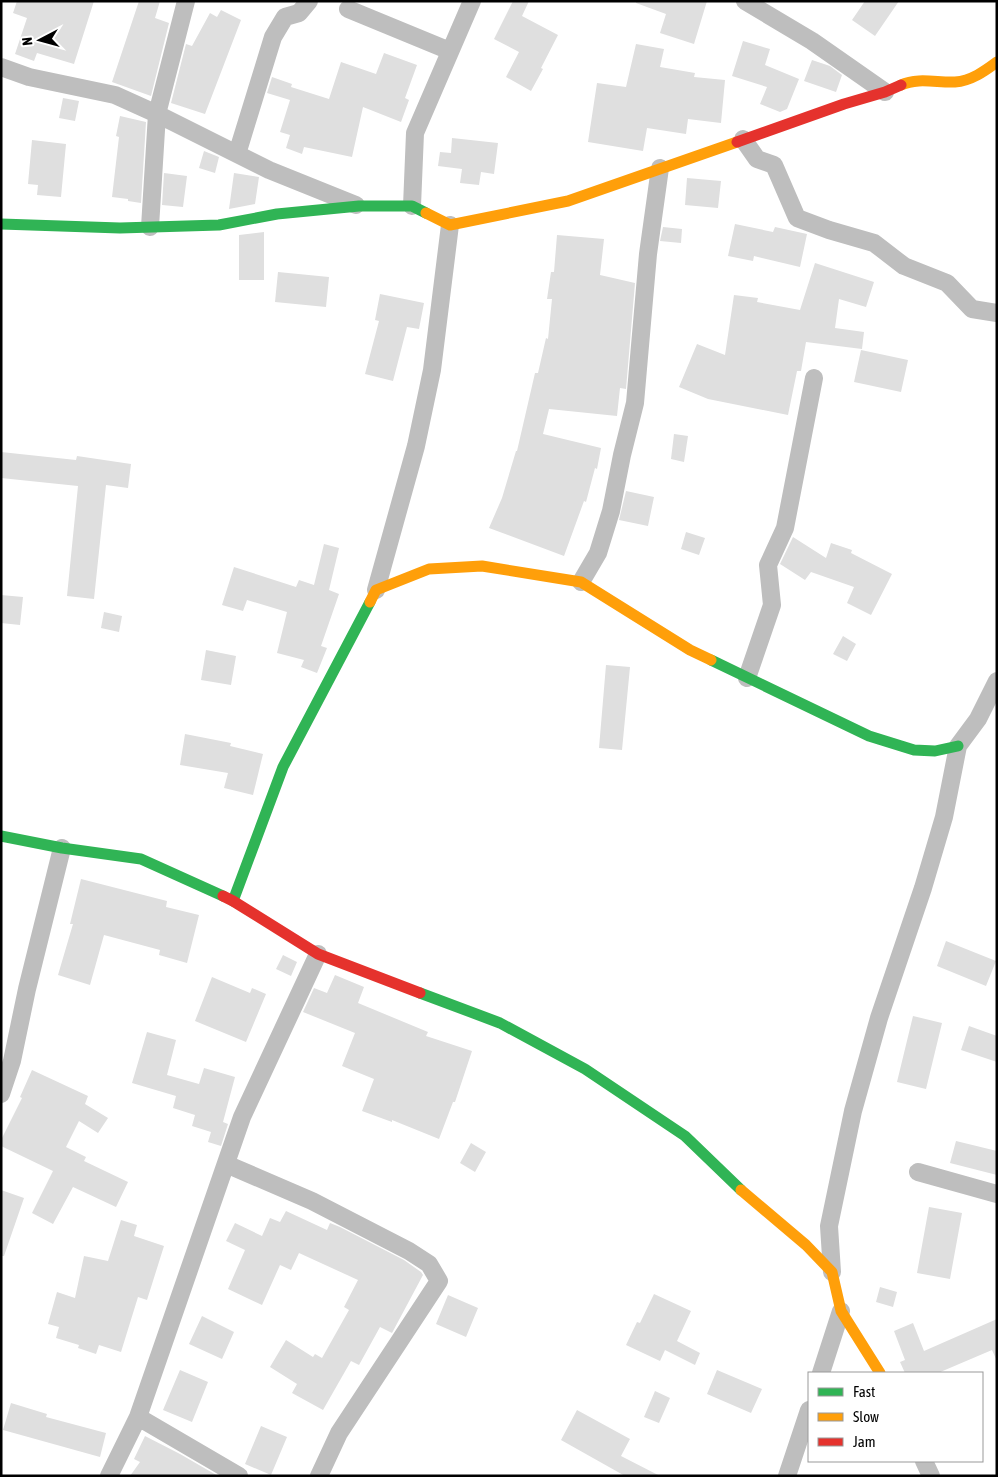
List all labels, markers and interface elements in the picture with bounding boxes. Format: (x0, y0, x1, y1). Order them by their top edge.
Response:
north arrow (15, 15, 65, 65)
text: N (19, 36, 35, 46)
legend (808, 1372, 983, 1462)
text: Fast (853, 1383, 875, 1400)
text: Slow (853, 1408, 879, 1425)
text: Jam (853, 1433, 876, 1450)

